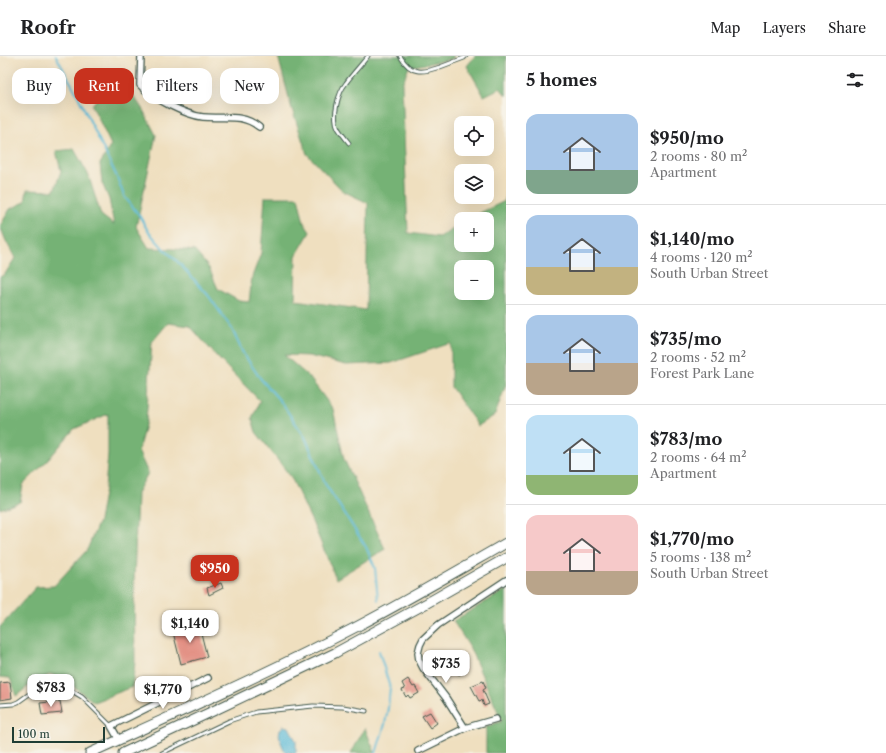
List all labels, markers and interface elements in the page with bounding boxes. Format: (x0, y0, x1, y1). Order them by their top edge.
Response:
text: Roofr (20, 16, 76, 39)
text: Map (710, 19, 740, 37)
text: Layers (762, 19, 806, 37)
text: Share (828, 19, 866, 37)
chip: Buy (12, 68, 66, 104)
chip: Rent (74, 68, 134, 104)
chip: Filters (142, 68, 212, 104)
chip: New (220, 68, 279, 104)
icon: filters (844, 69, 866, 91)
text: 5 homes (526, 70, 597, 90)
map controls (454, 116, 494, 300)
button: locate (454, 116, 494, 156)
text: $950/mo (650, 128, 724, 148)
icon: home (558, 130, 606, 178)
text: 2 rooms · 80 m² (650, 148, 747, 164)
button: layers (454, 164, 494, 204)
text: Apartment (650, 164, 717, 180)
button: + (454, 212, 494, 252)
text: $1,140/mo (650, 229, 734, 249)
icon: home (558, 231, 606, 279)
text: 4 rooms · 120 m² (650, 249, 753, 265)
button: − (454, 260, 494, 300)
text: South Urban Street (650, 265, 768, 281)
text: $735/mo (650, 329, 721, 349)
icon: home (558, 331, 606, 379)
text: 2 rooms · 52 m² (650, 349, 746, 365)
text: Forest Park Lane (650, 365, 754, 381)
text: $783/mo (650, 429, 722, 449)
icon: home (558, 431, 606, 479)
text: 2 rooms · 64 m² (650, 449, 747, 465)
text: Apartment (650, 465, 717, 481)
text: $1,770/mo (650, 529, 734, 549)
icon: home (558, 531, 606, 579)
text: 5 rooms · 138 m² (650, 549, 751, 565)
pin: $950 (191, 555, 239, 589)
text: $950 (200, 560, 230, 576)
text: South Urban Street (650, 565, 768, 581)
pin: $1,140 (157, 610, 223, 644)
text: $1,140 (171, 615, 209, 631)
pin: $735 (422, 650, 470, 684)
text: $735 (432, 655, 460, 671)
pin: $783 (27, 674, 75, 708)
pin: $1,770 (130, 676, 196, 710)
text: $783 (36, 679, 66, 695)
text: $1,770 (144, 681, 182, 697)
scale bar (12, 725, 105, 744)
text: 100 m (18, 727, 50, 741)

